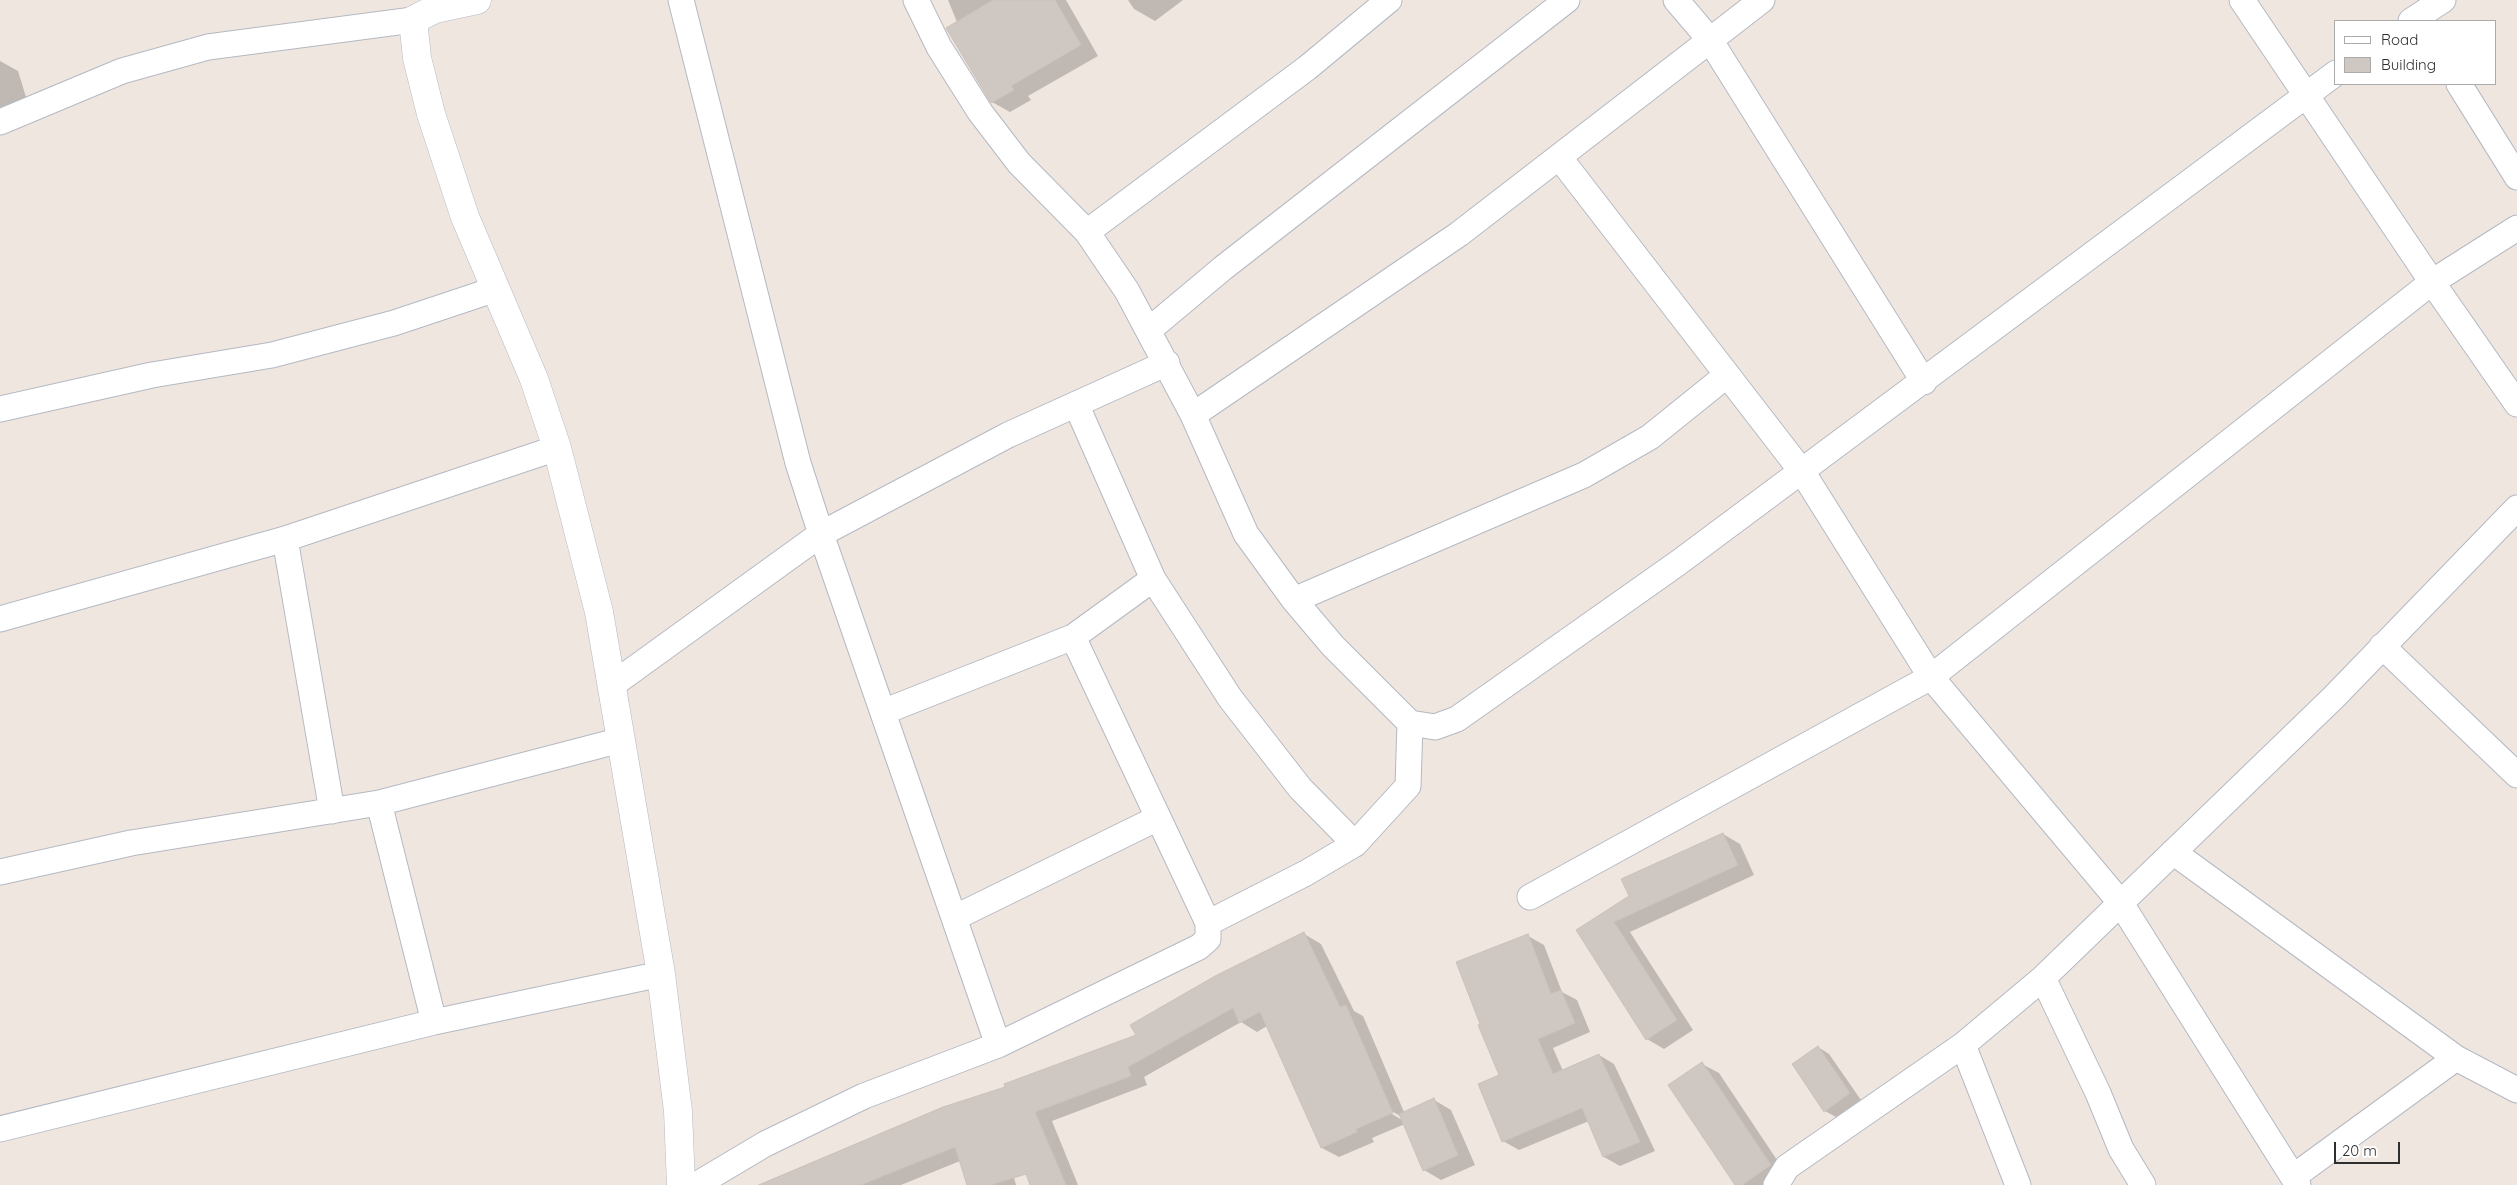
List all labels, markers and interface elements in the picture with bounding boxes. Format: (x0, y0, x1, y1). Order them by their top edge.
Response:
legend (2334, 20, 2497, 85)
text: Road (2381, 30, 2418, 49)
text: Building (2381, 55, 2436, 74)
scale bar (2337, 1132, 2403, 1164)
text: 20 m (2342, 1141, 2377, 1160)

